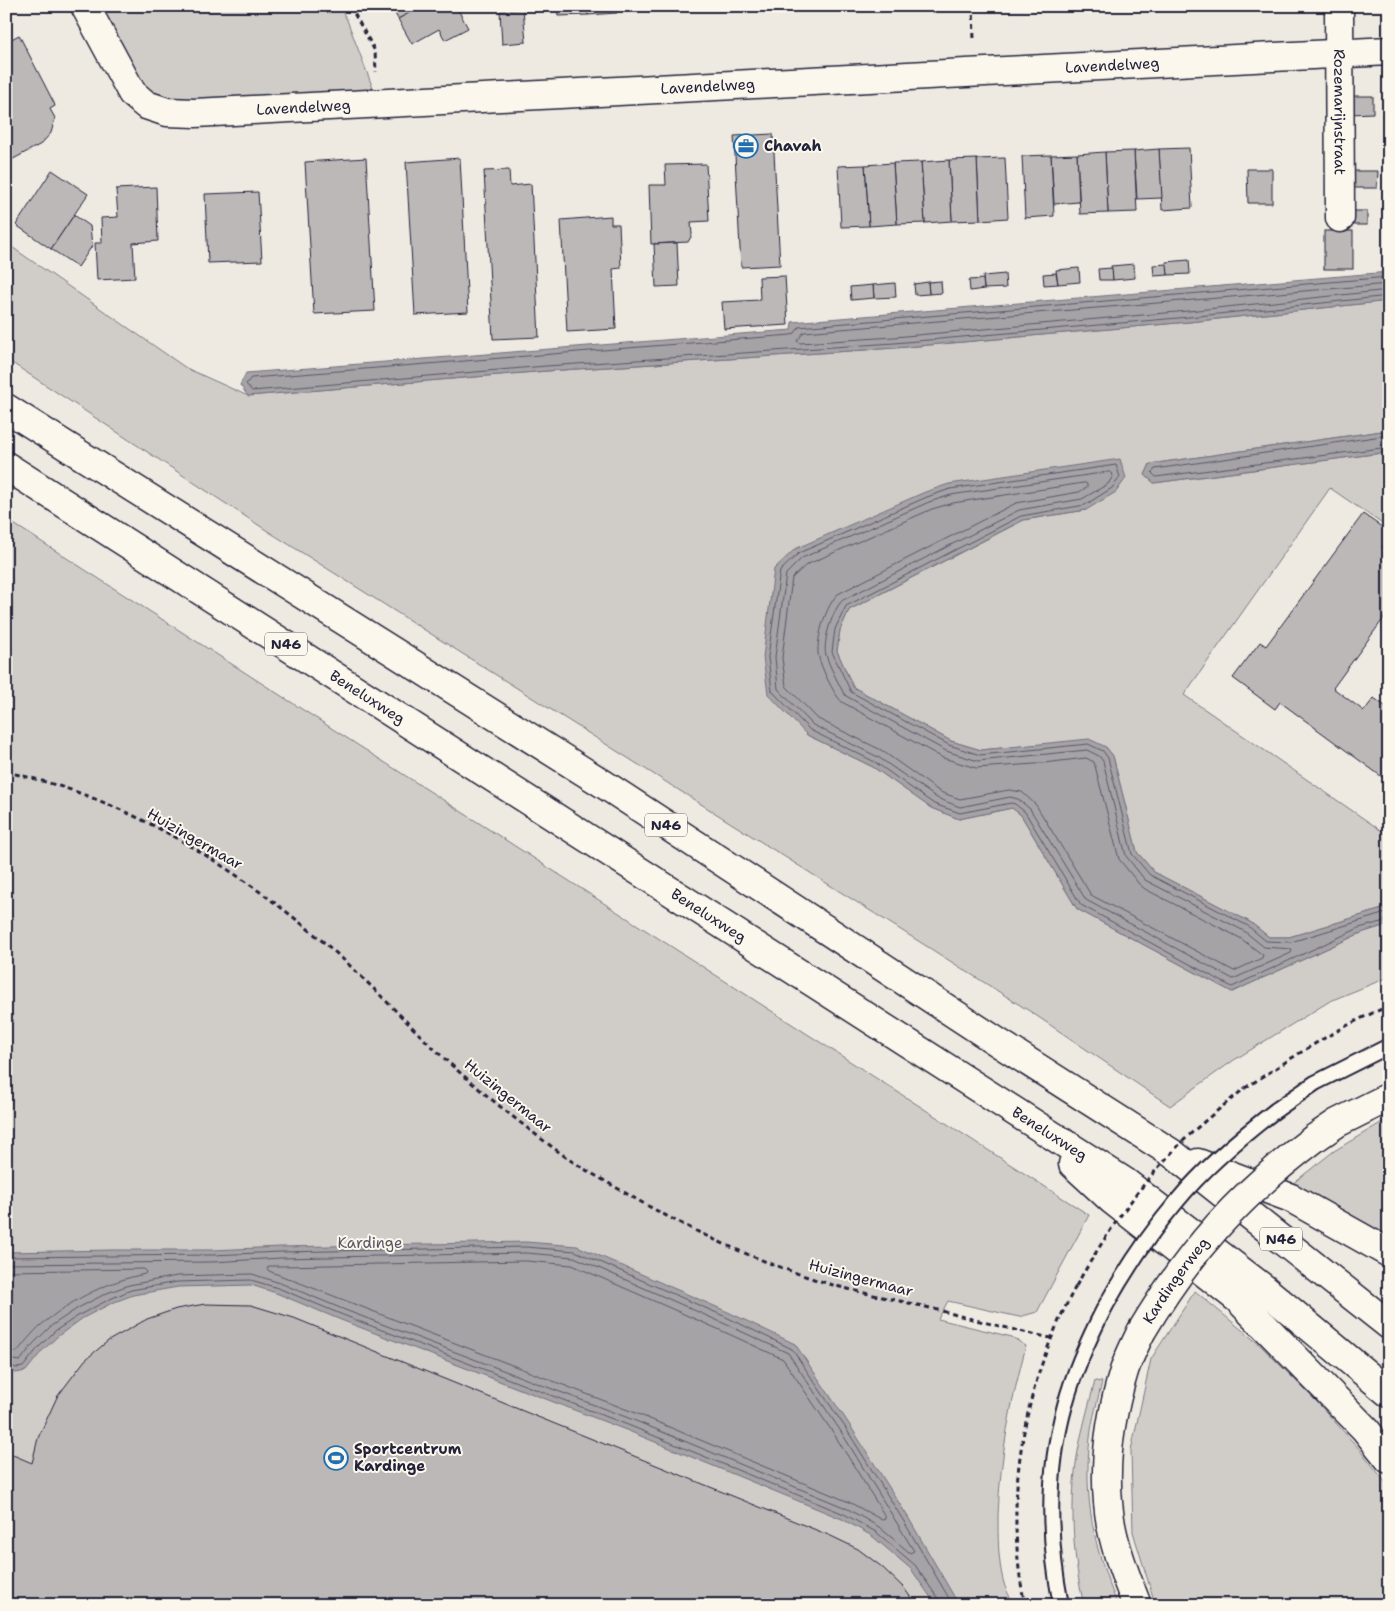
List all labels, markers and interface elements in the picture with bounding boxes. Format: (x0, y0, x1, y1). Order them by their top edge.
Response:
street label: Rozemarijnstraat (1329, 49, 1350, 175)
street label: Lavendelweg (1065, 53, 1160, 78)
street label: Lavendelweg (660, 74, 756, 99)
street label: Lavendelweg (256, 95, 351, 120)
office icon: Chavah (733, 133, 759, 159)
place label: Chavah (764, 136, 821, 156)
road number: N46 (265, 633, 307, 656)
street label: Beneluxweg (326, 666, 409, 729)
street label: Huizingermaar (144, 804, 246, 874)
road number: N46 (645, 814, 687, 836)
street label: Beneluxweg (667, 884, 750, 947)
street label: Huizingermaar (460, 1054, 556, 1138)
street label: Beneluxweg (1008, 1102, 1091, 1165)
road number: N46 (1260, 1228, 1302, 1250)
park label: Kardinge (337, 1233, 403, 1253)
street label: Kardingerweg (1138, 1233, 1214, 1328)
street label: Huizingermaar (807, 1254, 915, 1302)
place label: Sportcentrum Kardinge (354, 1439, 462, 1476)
sports icon: Sportcentrum Kardinge (323, 1445, 349, 1471)

